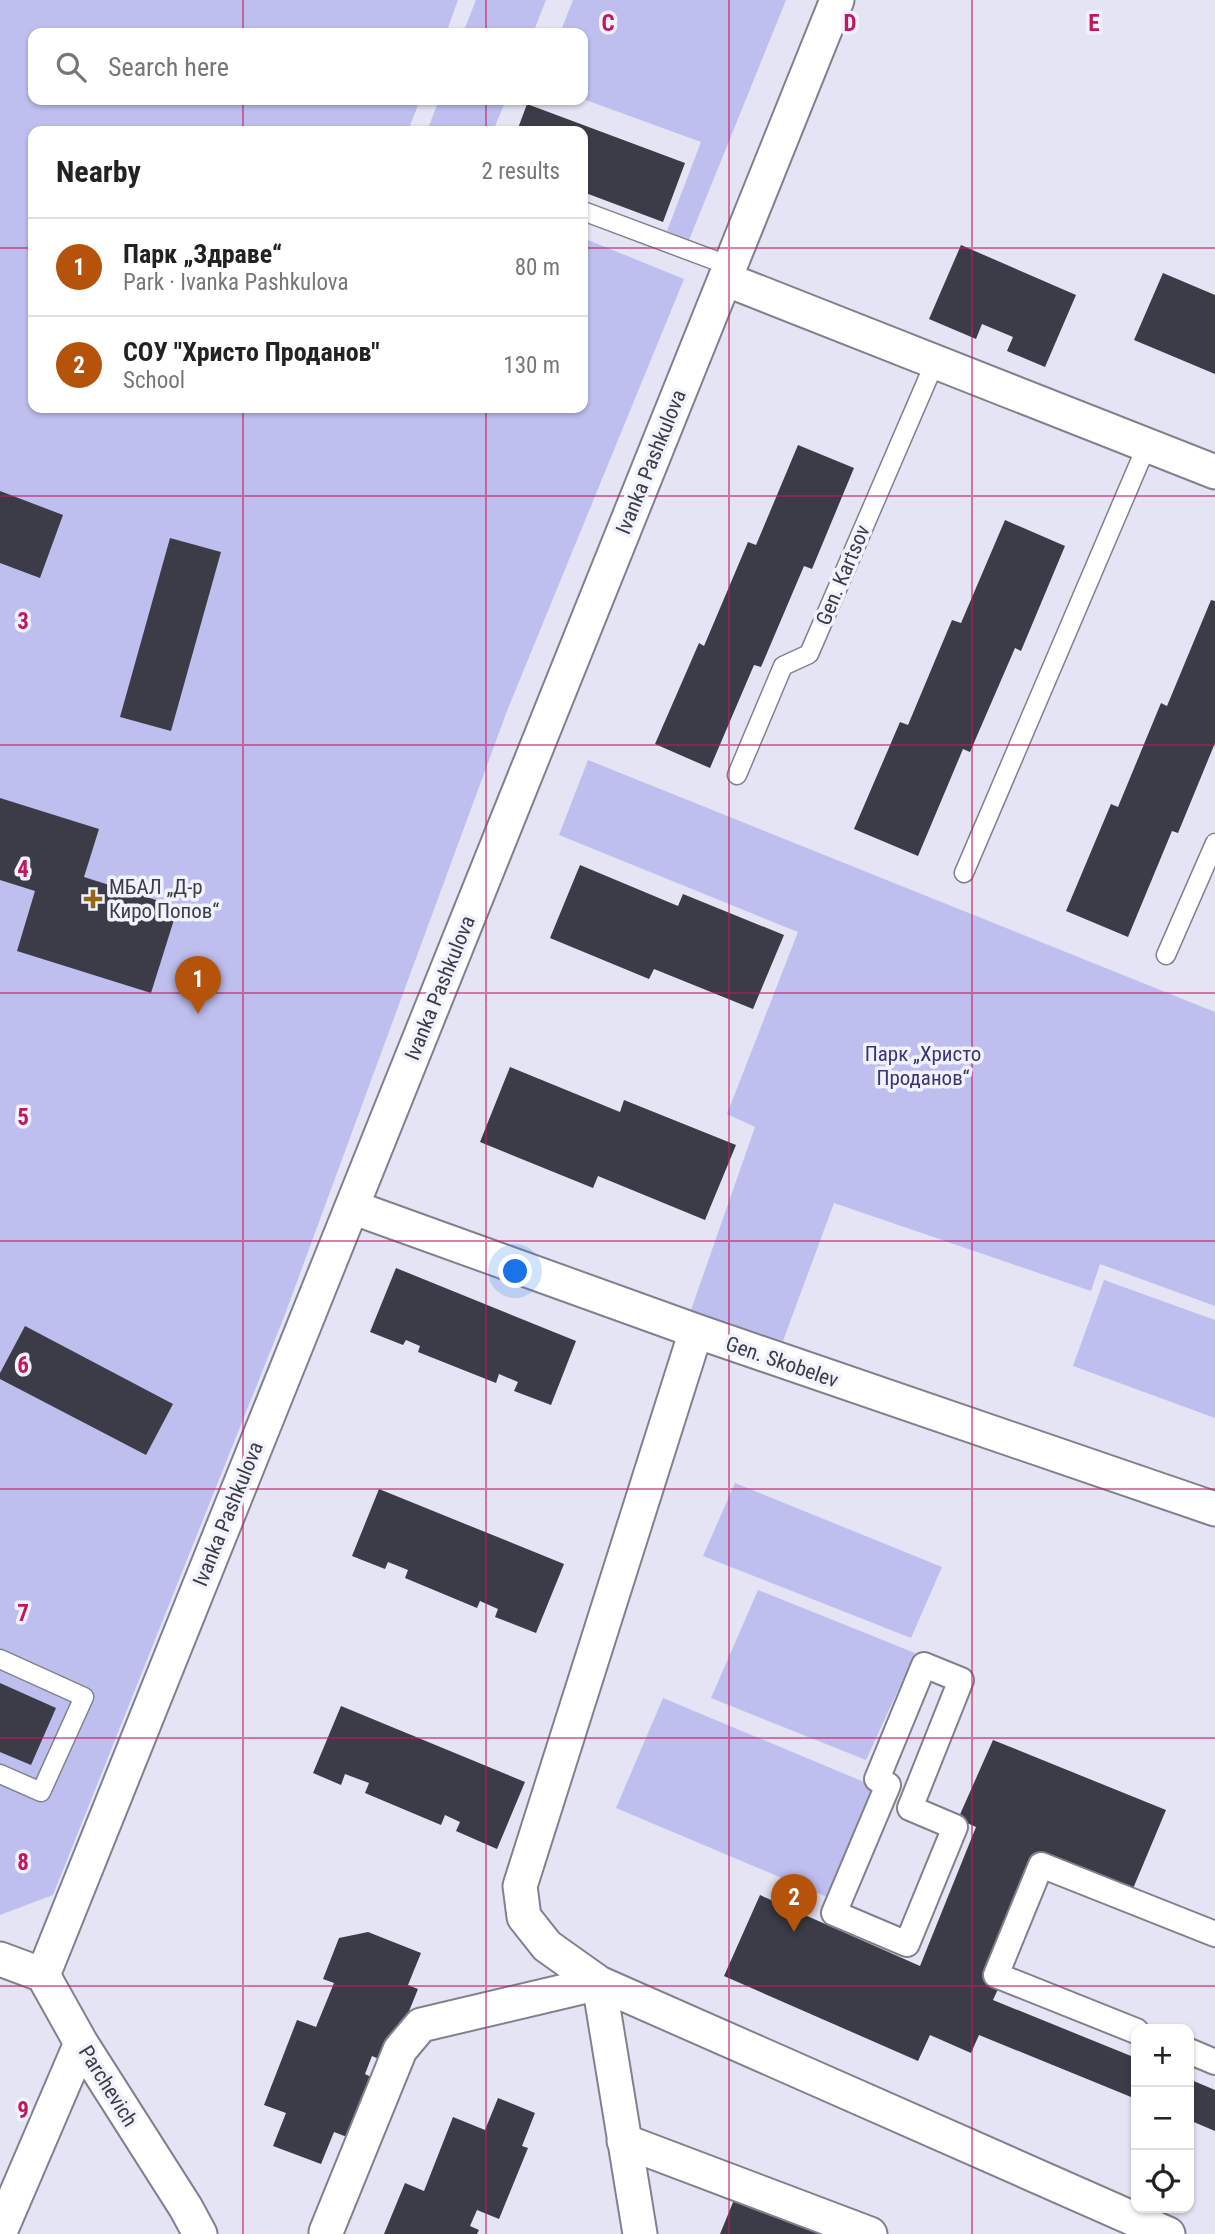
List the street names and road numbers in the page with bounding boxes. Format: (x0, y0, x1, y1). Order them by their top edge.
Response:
street label: Ivanka Pashkulova (611, 386, 691, 538)
street label: Gen. Kartsov (811, 521, 875, 629)
street label: Ivanka Pashkulova (400, 912, 480, 1064)
street label: Gen. Skobelev (723, 1332, 841, 1392)
street label: Ivanka Pashkulova (188, 1438, 268, 1590)
street label: Parchevich (74, 2041, 142, 2131)

